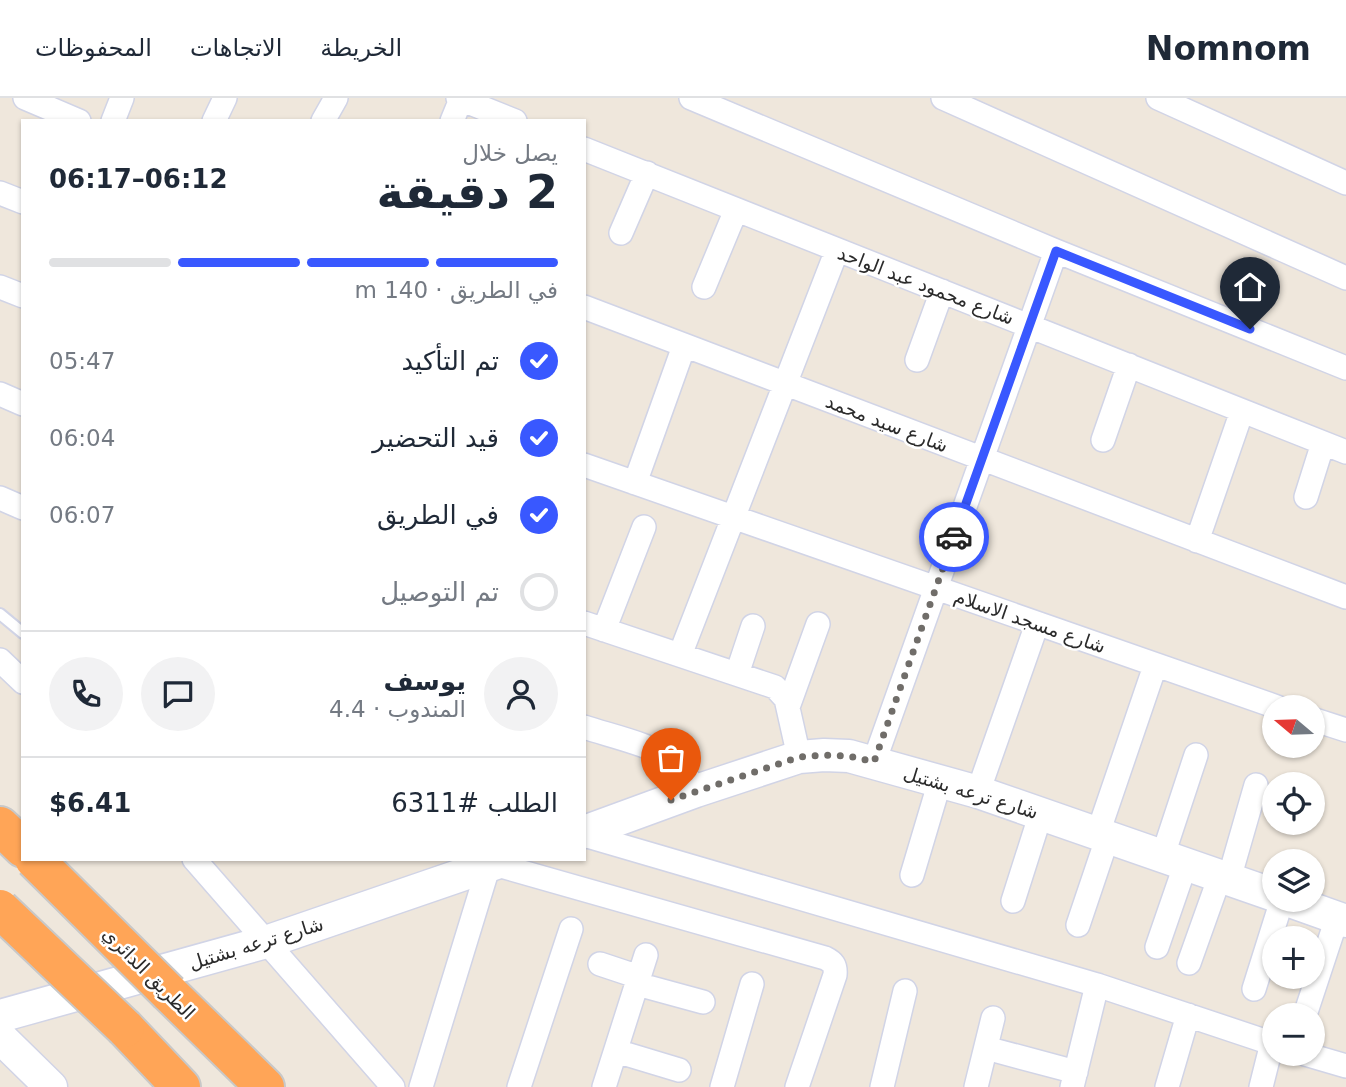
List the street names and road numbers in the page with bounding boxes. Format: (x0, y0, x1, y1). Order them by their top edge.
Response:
street label: شارع محمود عبد الواحد (834, 241, 1017, 330)
street label: شارع سيد محمد (822, 390, 951, 457)
street label: شارع مسجد الاسلام (951, 585, 1109, 658)
street label: شارع ترعه بشتيل (901, 761, 1041, 824)
street label: شارع ترعه بشتيل (186, 912, 326, 975)
street label: الطريق الدائري (98, 922, 200, 1024)

